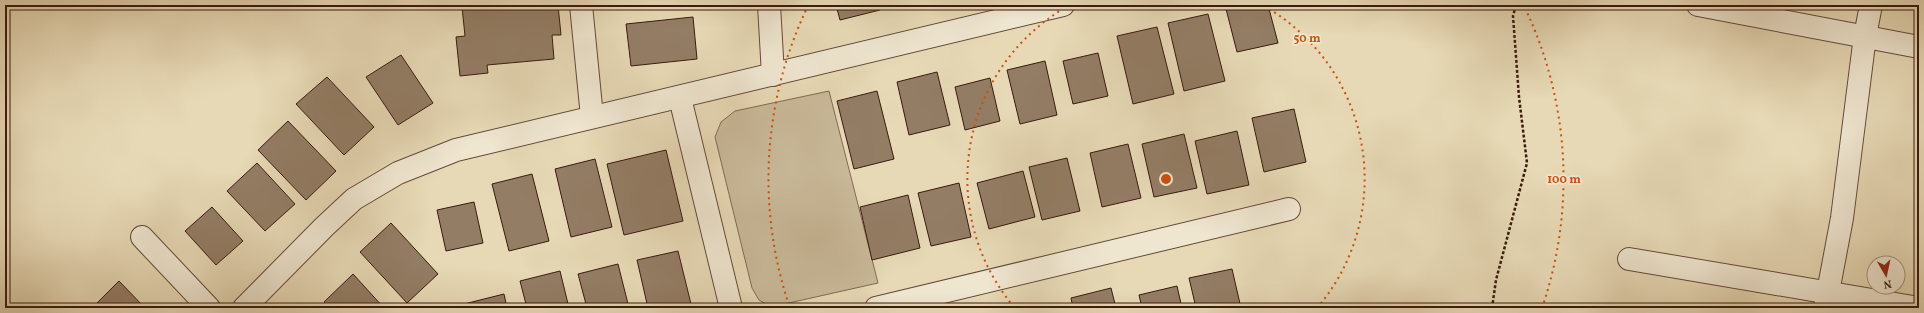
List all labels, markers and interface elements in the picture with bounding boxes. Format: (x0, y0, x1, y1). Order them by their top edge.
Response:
text: 50 m (1293, 31, 1321, 47)
centre of rings (1159, 172, 1173, 186)
text: 100 m (1547, 172, 1581, 188)
north arrow (1866, 255, 1906, 295)
text: N (1882, 275, 1892, 291)

